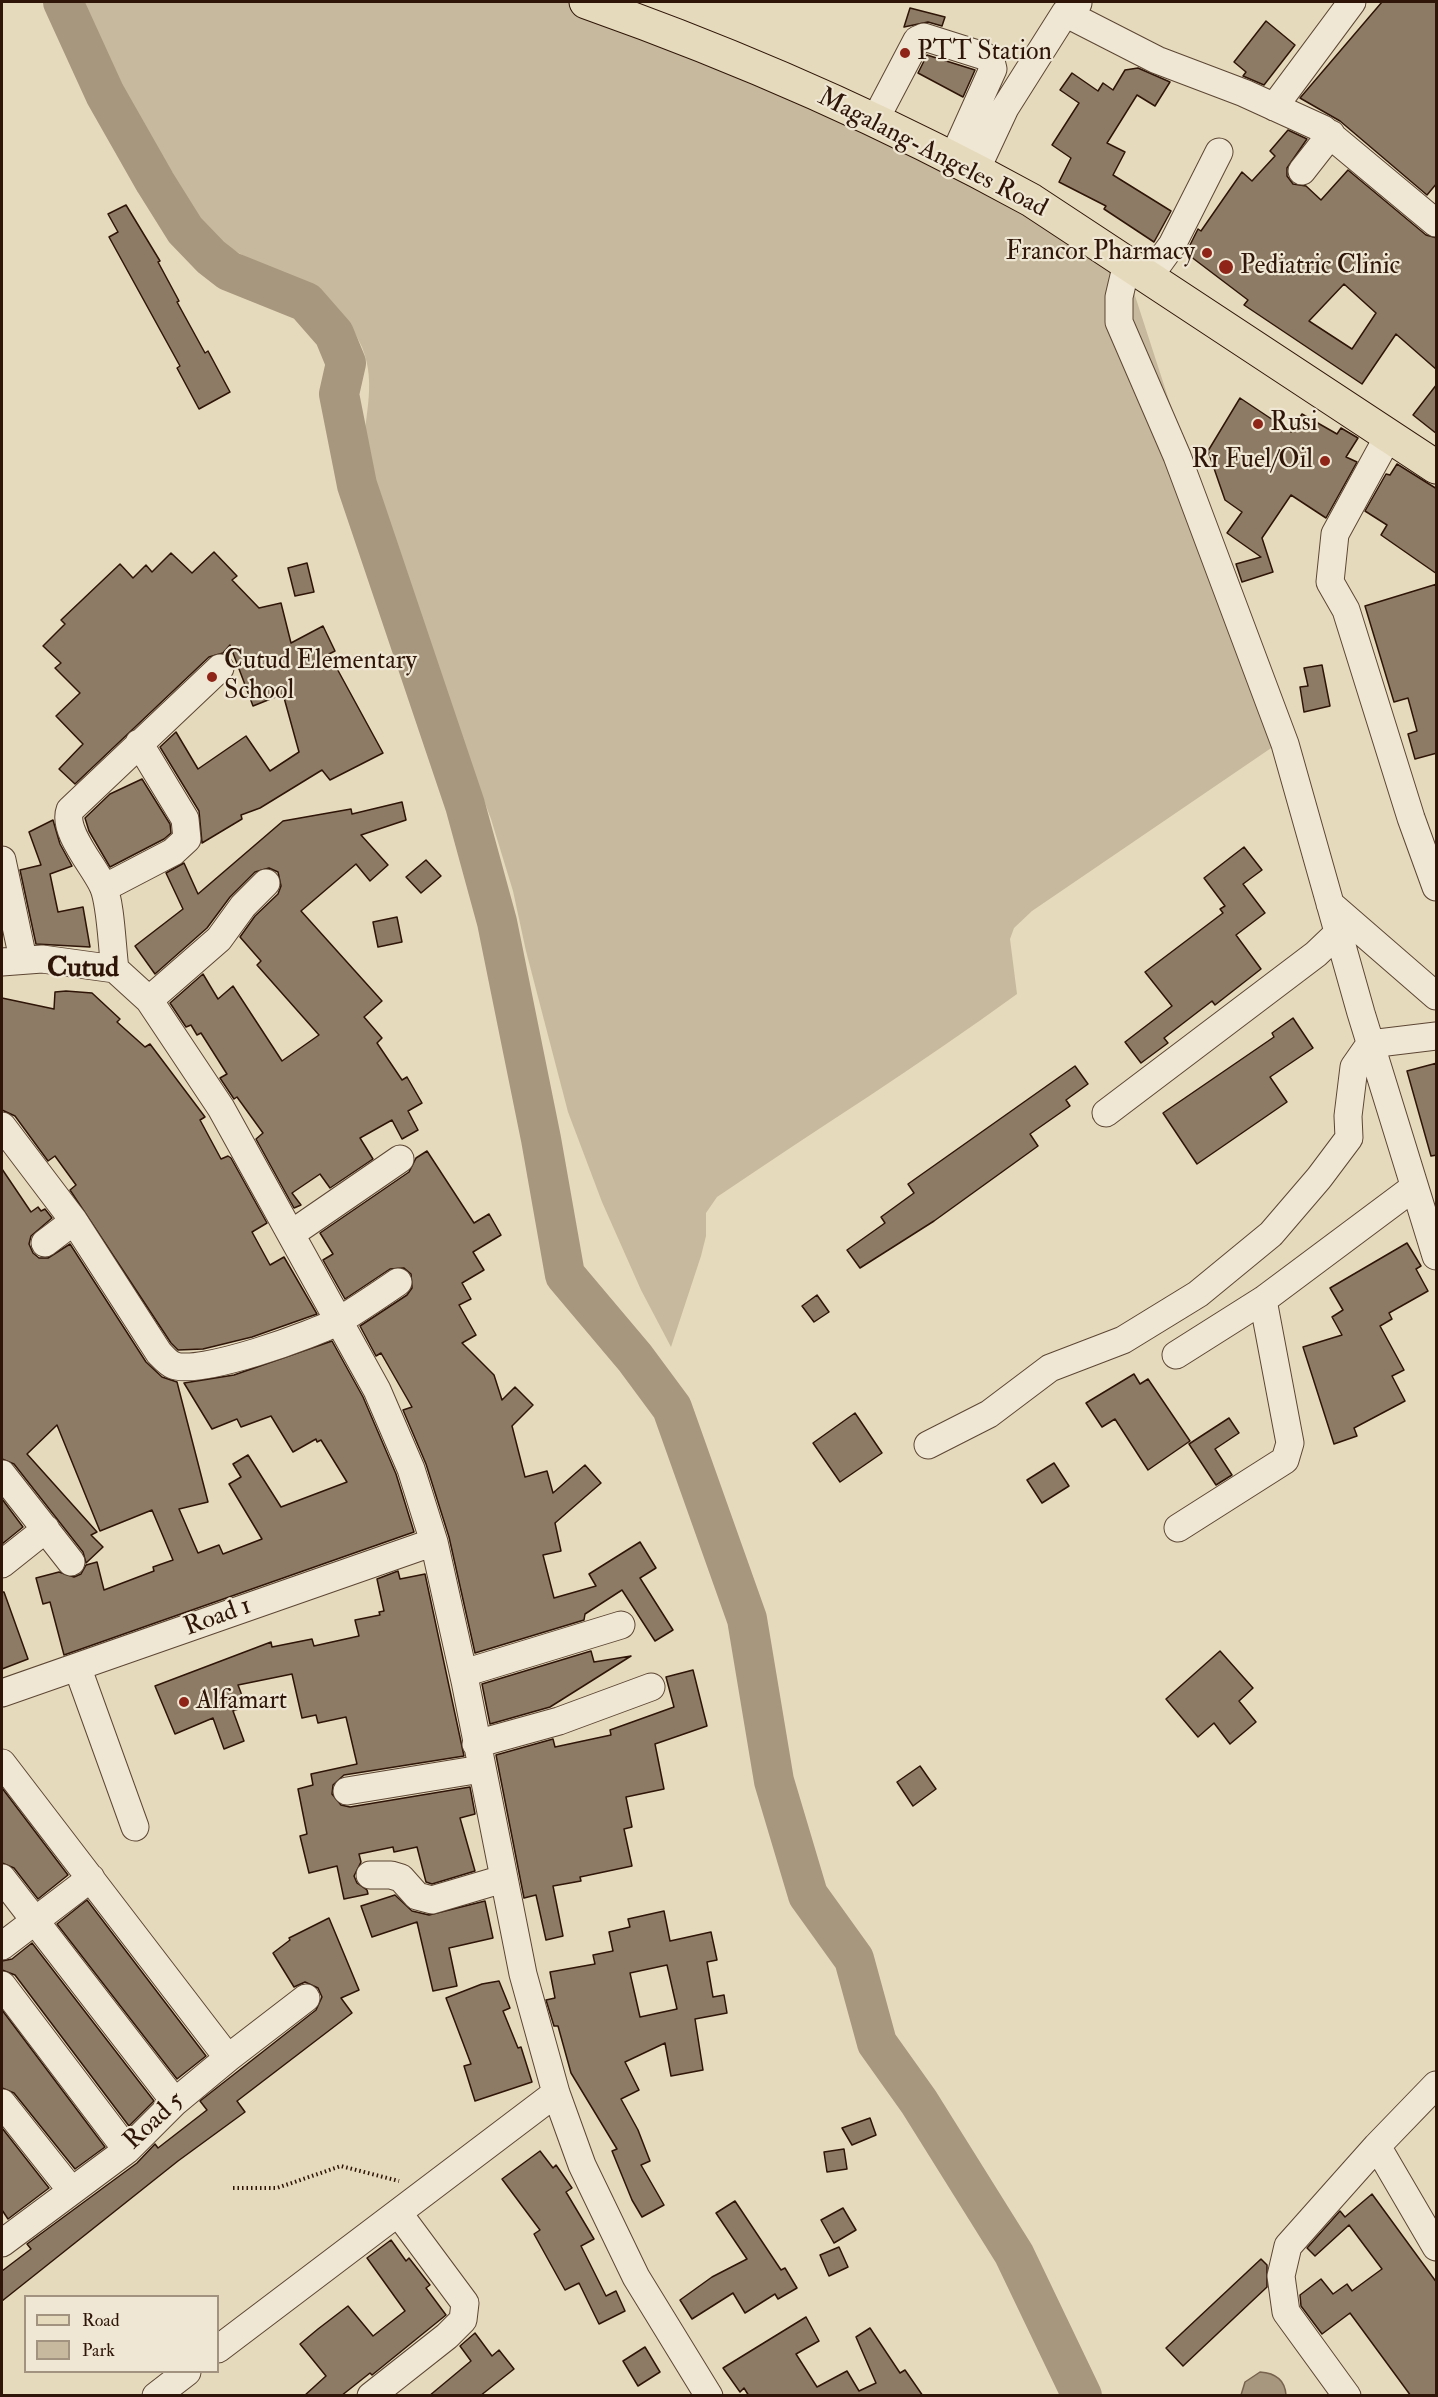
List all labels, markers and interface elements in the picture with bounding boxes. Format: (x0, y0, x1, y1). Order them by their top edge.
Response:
place label: PTT Station (917, 37, 1052, 69)
marker: PTT Station (898, 46, 912, 60)
street label: Magalang-Angeles Road (812, 83, 1052, 225)
place label: Francor Pharmacy (1006, 237, 1195, 269)
marker: Francor Pharmacy (1200, 246, 1214, 260)
place label: Pediatric Clinic (1240, 251, 1400, 283)
marker: Pediatric Clinic (1217, 258, 1235, 276)
place label: Rusi (1270, 408, 1318, 440)
marker: Rusi (1251, 417, 1265, 431)
place label: R1 Fuel/Oil (1191, 445, 1313, 477)
marker: R1 Fuel/Oil (1318, 454, 1332, 468)
place label: Cutud Elementary School (224, 646, 417, 708)
marker: Cutud Elementary School (205, 670, 219, 684)
district label: Cutud (47, 953, 119, 987)
street label: Road 1 (180, 1592, 256, 1644)
place label: Alfamart (196, 1686, 287, 1718)
marker: Alfamart (177, 1695, 191, 1709)
street label: Road 5 (118, 2086, 192, 2158)
legend (24, 2295, 219, 2373)
text: Road (82, 2309, 120, 2332)
text: Park (82, 2339, 115, 2362)

